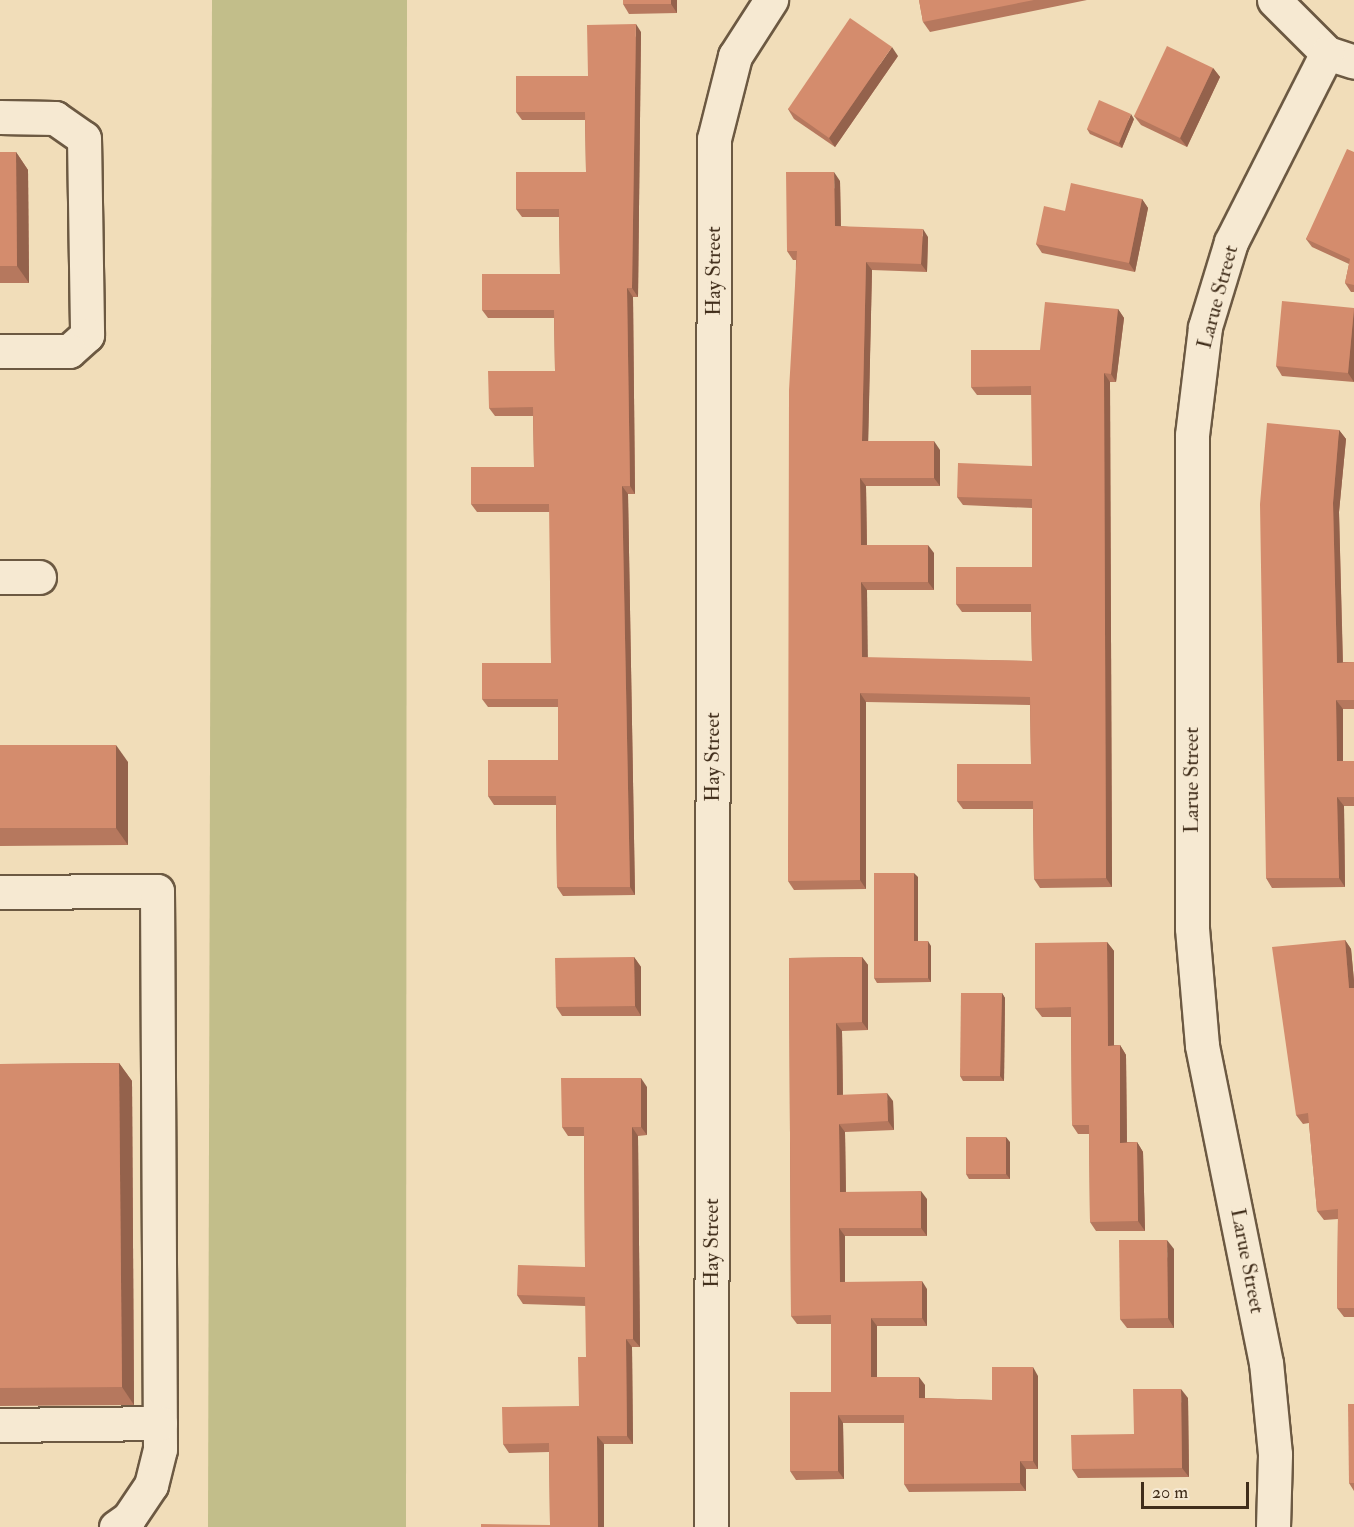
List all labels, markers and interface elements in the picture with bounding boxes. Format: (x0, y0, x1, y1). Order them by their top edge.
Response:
street label: Hay Street (701, 226, 727, 316)
street label: Larue Street (1192, 242, 1244, 352)
street label: Hay Street (700, 712, 726, 802)
street label: Larue Street (1179, 727, 1205, 833)
street label: Hay Street (699, 1198, 725, 1288)
street label: Larue Street (1224, 1206, 1270, 1316)
scale bar (1144, 1470, 1252, 1508)
text: 20 m (1152, 1481, 1188, 1504)

